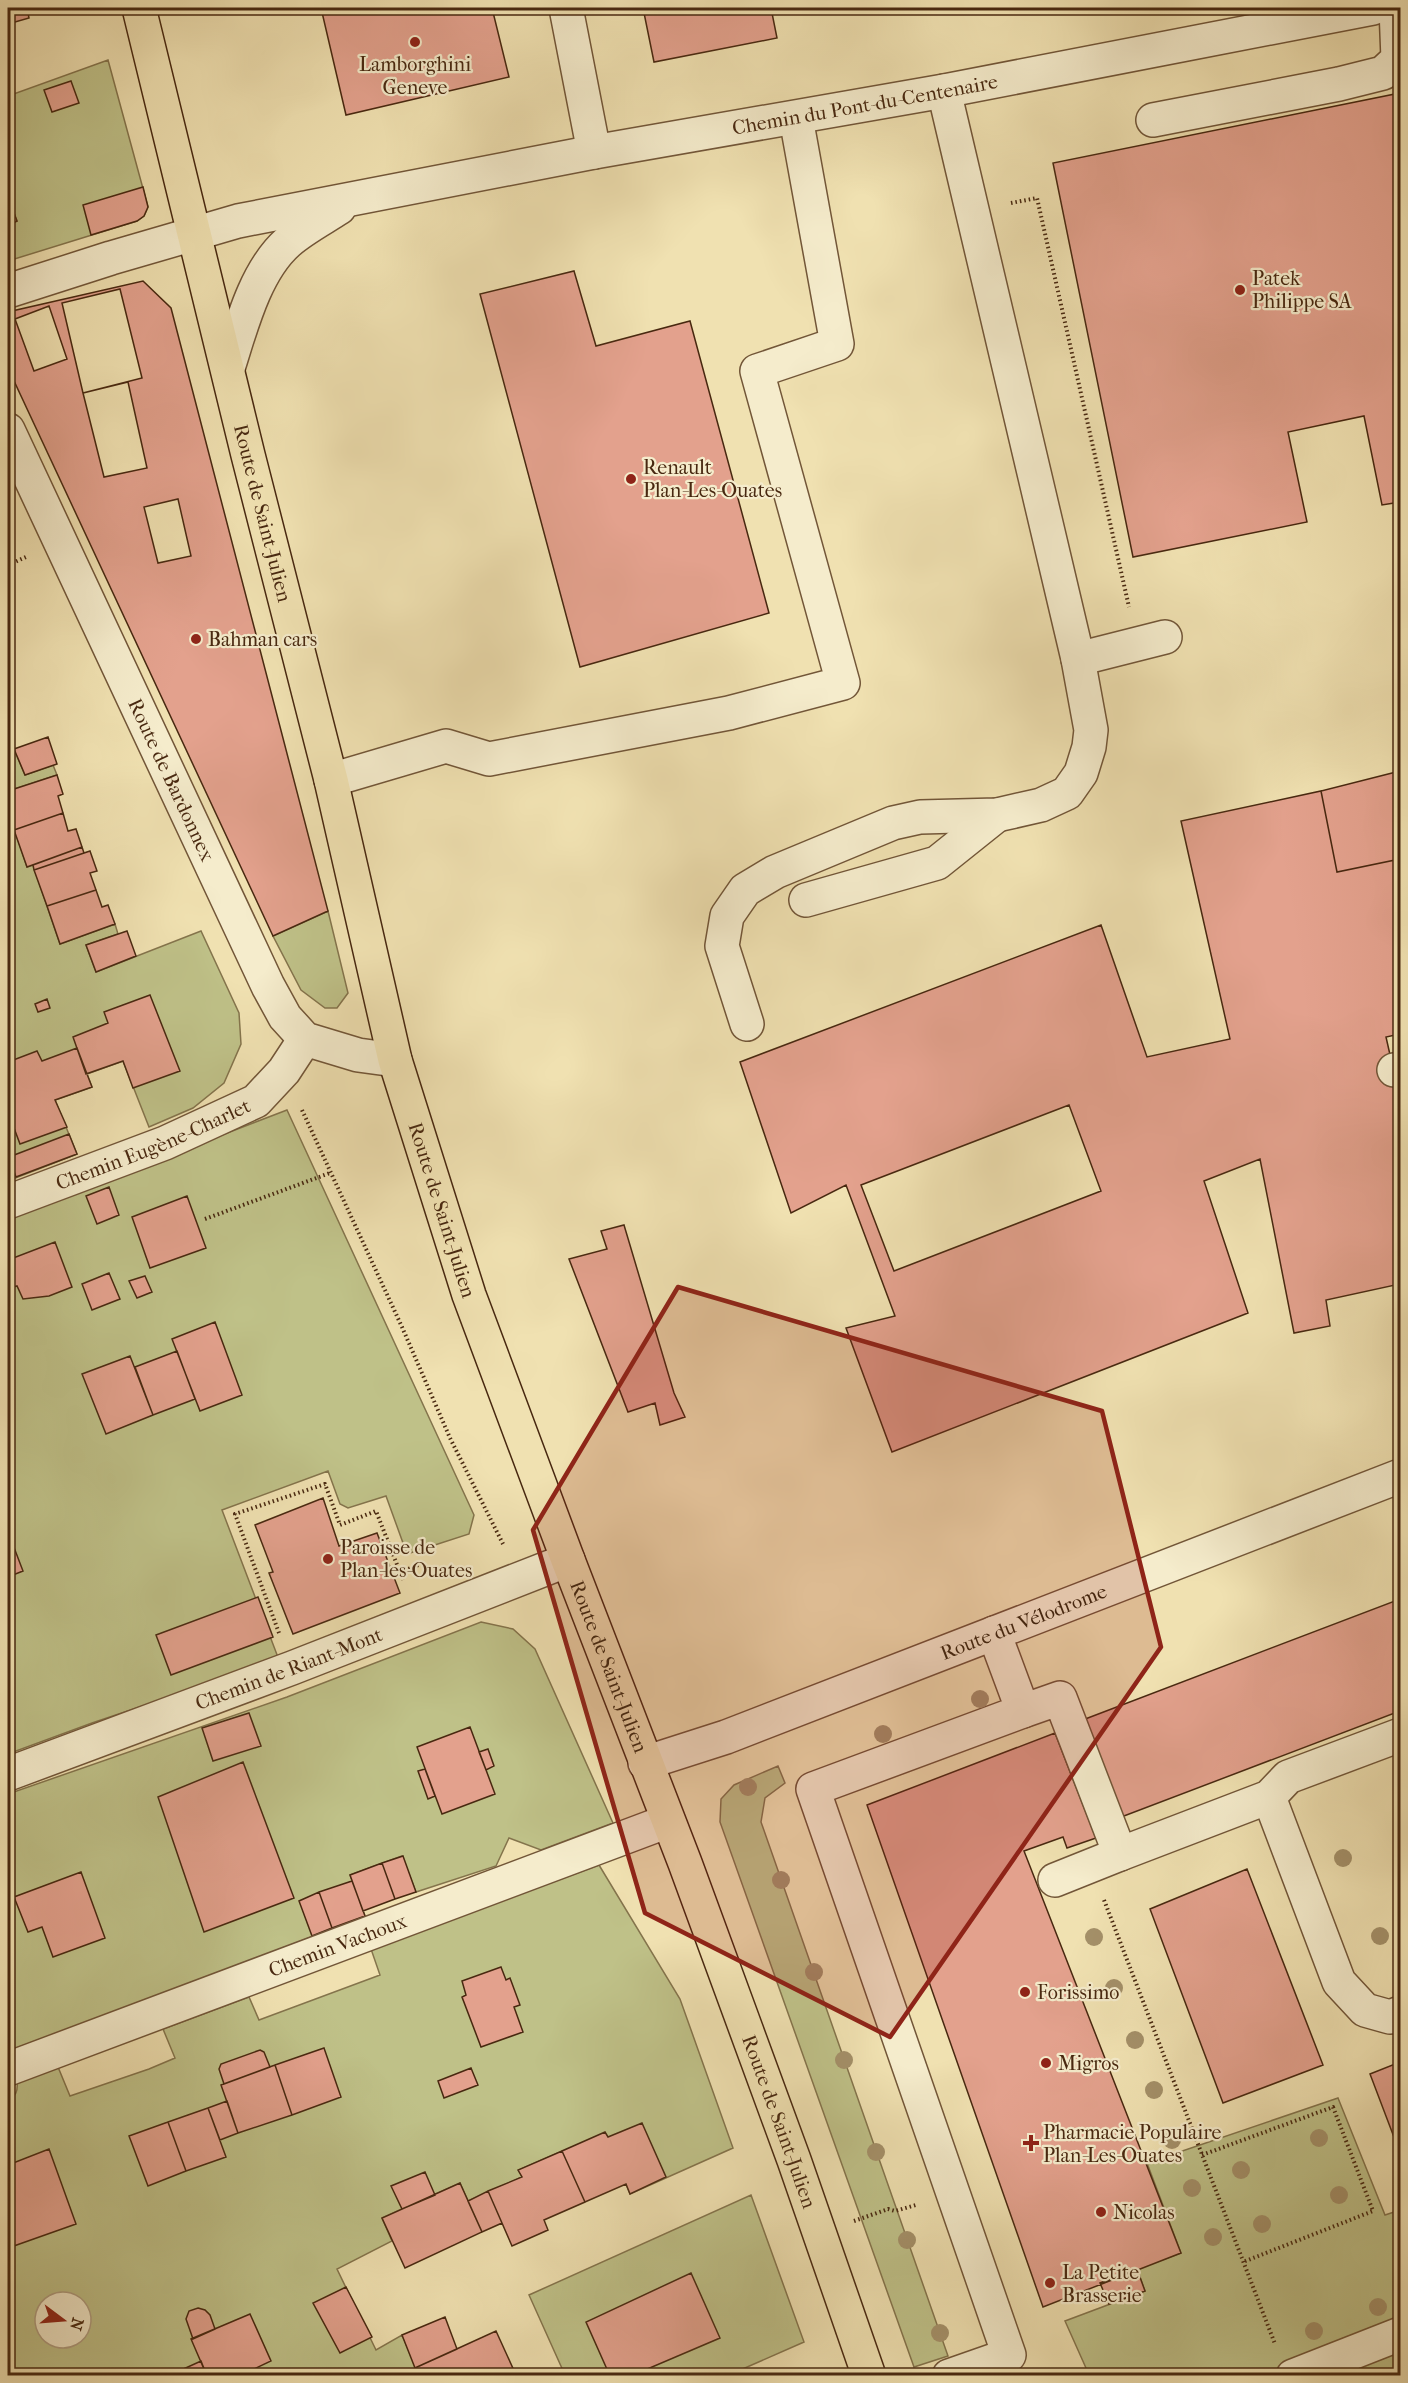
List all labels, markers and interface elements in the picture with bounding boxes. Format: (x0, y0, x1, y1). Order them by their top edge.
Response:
marker: Lamborghini Geneve (408, 35, 422, 49)
place label: Lamborghini Geneve (359, 53, 471, 99)
street label: Chemin du Pont-du-Centenaire (730, 70, 1000, 140)
place label: Patek Philippe SA (1252, 267, 1353, 313)
marker: Patek Philippe SA (1233, 283, 1247, 297)
street label: Route de Saint-Julien (229, 422, 296, 605)
place label: Renault Plan-Les-Ouates (643, 456, 782, 502)
marker: Renault Plan-Les-Ouates (624, 472, 638, 486)
place label: Bahman cars (208, 628, 317, 651)
marker: Bahman cars (189, 632, 203, 646)
street label: Route de Bardonnex (123, 695, 219, 865)
street label: Chemin Eugène-Charlet (53, 1094, 254, 1195)
street label: Route de Saint-Julien (403, 1120, 480, 1301)
place label: Paroisse de Plan-les-Ouates (340, 1536, 472, 1582)
marker: Paroisse de Plan-les-Ouates (321, 1552, 335, 1566)
street label: Route de Saint-Julien (565, 1577, 652, 1756)
street label: Route du Vélodrome (937, 1580, 1110, 1665)
street label: Chemin de Riant-Mont (192, 1623, 386, 1715)
street label: Chemin Vachoux (265, 1909, 410, 1982)
place label: Forissimo (1037, 1981, 1119, 2004)
marker: Forissimo (1018, 1985, 1032, 1999)
street label: Route de Saint-Julien (737, 2032, 821, 2212)
place label: Migros (1058, 2052, 1119, 2075)
marker: Migros (1039, 2056, 1053, 2070)
place label: Pharmacie Populaire Plan-Les-Ouates (1043, 2121, 1222, 2167)
marker: Pharmacie Populaire Plan-Les-Ouates (1024, 2136, 1038, 2150)
place label: Nicolas (1113, 2201, 1175, 2224)
marker: Nicolas (1094, 2205, 1108, 2219)
place label: La Petite Brasserie (1062, 2261, 1142, 2307)
marker: La Petite Brasserie (1043, 2276, 1057, 2290)
north arrow (33, 2290, 93, 2350)
text: N (66, 2316, 88, 2333)

